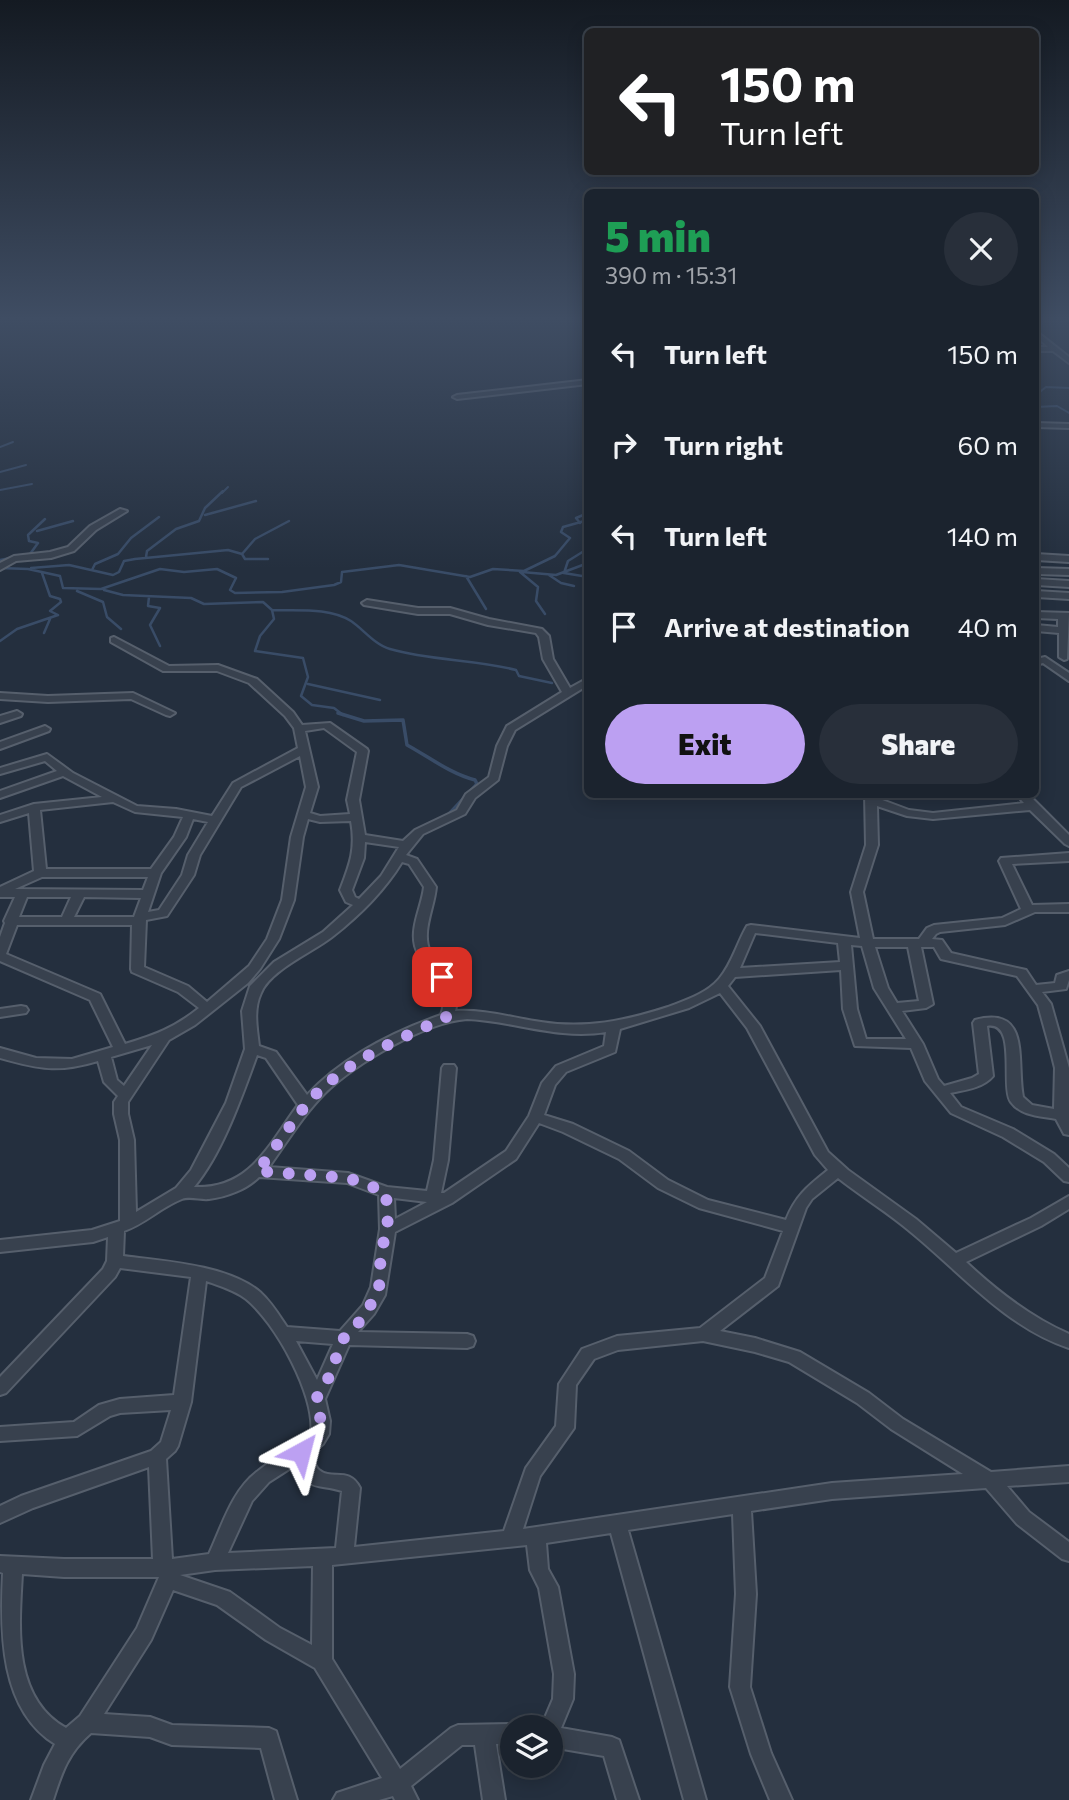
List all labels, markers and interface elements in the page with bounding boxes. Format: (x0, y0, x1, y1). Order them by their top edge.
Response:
text: 150 m (720, 52, 855, 112)
icon: left (605, 56, 696, 147)
text: Turn left (720, 112, 844, 152)
text: 5 min (605, 209, 711, 261)
button: close (944, 212, 1018, 286)
text: 390 m · 15:31 (605, 261, 737, 289)
icon: left (605, 335, 643, 373)
text: Turn left (664, 338, 767, 369)
text: 150 m (947, 338, 1018, 369)
icon: right (605, 426, 643, 464)
text: Turn right (664, 429, 783, 460)
text: 60 m (958, 429, 1018, 460)
icon: left (605, 517, 643, 555)
text: Turn left (664, 520, 767, 551)
text: 140 m (947, 520, 1018, 551)
icon: arrive (605, 608, 643, 646)
text: Arrive at destination (664, 611, 910, 642)
text: 40 m (958, 611, 1018, 642)
button: Exit (605, 704, 805, 784)
button: Share (819, 704, 1018, 784)
pin (412, 947, 472, 1007)
icon: arrive (423, 958, 461, 996)
position arrow (264, 1415, 338, 1489)
map controls (500, 1715, 563, 1778)
button: layers (500, 1715, 563, 1778)

